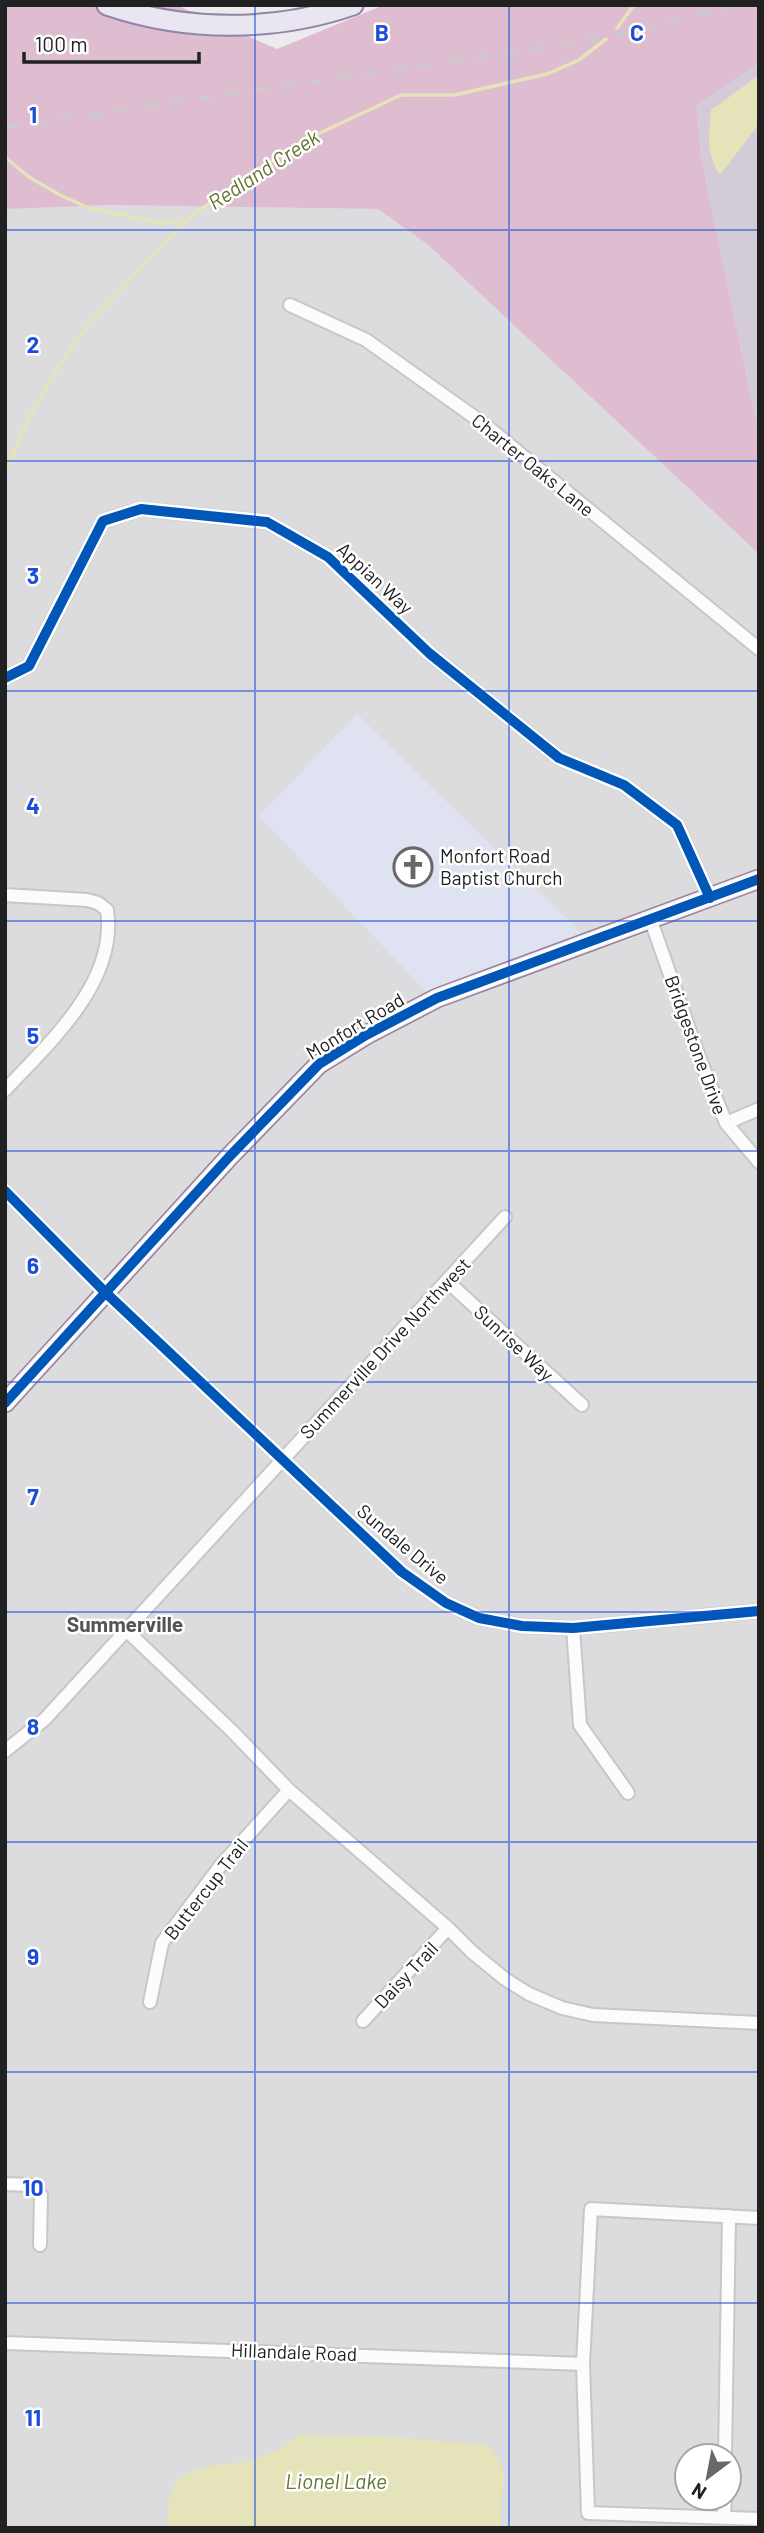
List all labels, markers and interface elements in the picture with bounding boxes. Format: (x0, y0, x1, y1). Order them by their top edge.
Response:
text: B (375, 18, 389, 46)
text: C (630, 18, 644, 46)
scale bar (24, 21, 200, 65)
text: 100 m (35, 31, 88, 56)
text: 1 (29, 100, 37, 128)
water label: Redland Creek (203, 123, 324, 214)
text: 2 (27, 330, 39, 358)
street label: Charter Oaks Lane (468, 408, 599, 521)
street label: Appian Way (333, 537, 418, 619)
text: 3 (27, 561, 39, 589)
text: 4 (26, 791, 40, 819)
place label: Monfort Road Baptist Church (440, 844, 563, 889)
church icon: Monfort Road Baptist Church (392, 846, 434, 888)
street label: Bridgestone Drive (661, 972, 732, 1118)
street label: Monfort Road (302, 987, 408, 1064)
text: 5 (27, 1021, 39, 1049)
text: 6 (27, 1251, 39, 1279)
street label: Summerville Drive Northwest (295, 1252, 475, 1443)
street label: Sunrise Way (470, 1300, 559, 1385)
text: 7 (27, 1482, 39, 1510)
street label: Sundale Drive (353, 1499, 454, 1588)
district label: Summerville (67, 1611, 183, 1636)
text: 8 (27, 1712, 39, 1740)
street label: Buttercup Trail (159, 1833, 252, 1944)
street label: Daisy Trail (369, 1936, 442, 2013)
text: 9 (27, 1942, 39, 1970)
text: 10 (22, 2173, 44, 2201)
street label: Hillandale Road (231, 2338, 357, 2365)
text: 11 (25, 2403, 41, 2431)
north arrow (673, 2442, 743, 2512)
water label: Lionel Lake (285, 2468, 387, 2493)
text: N (687, 2479, 710, 2505)

